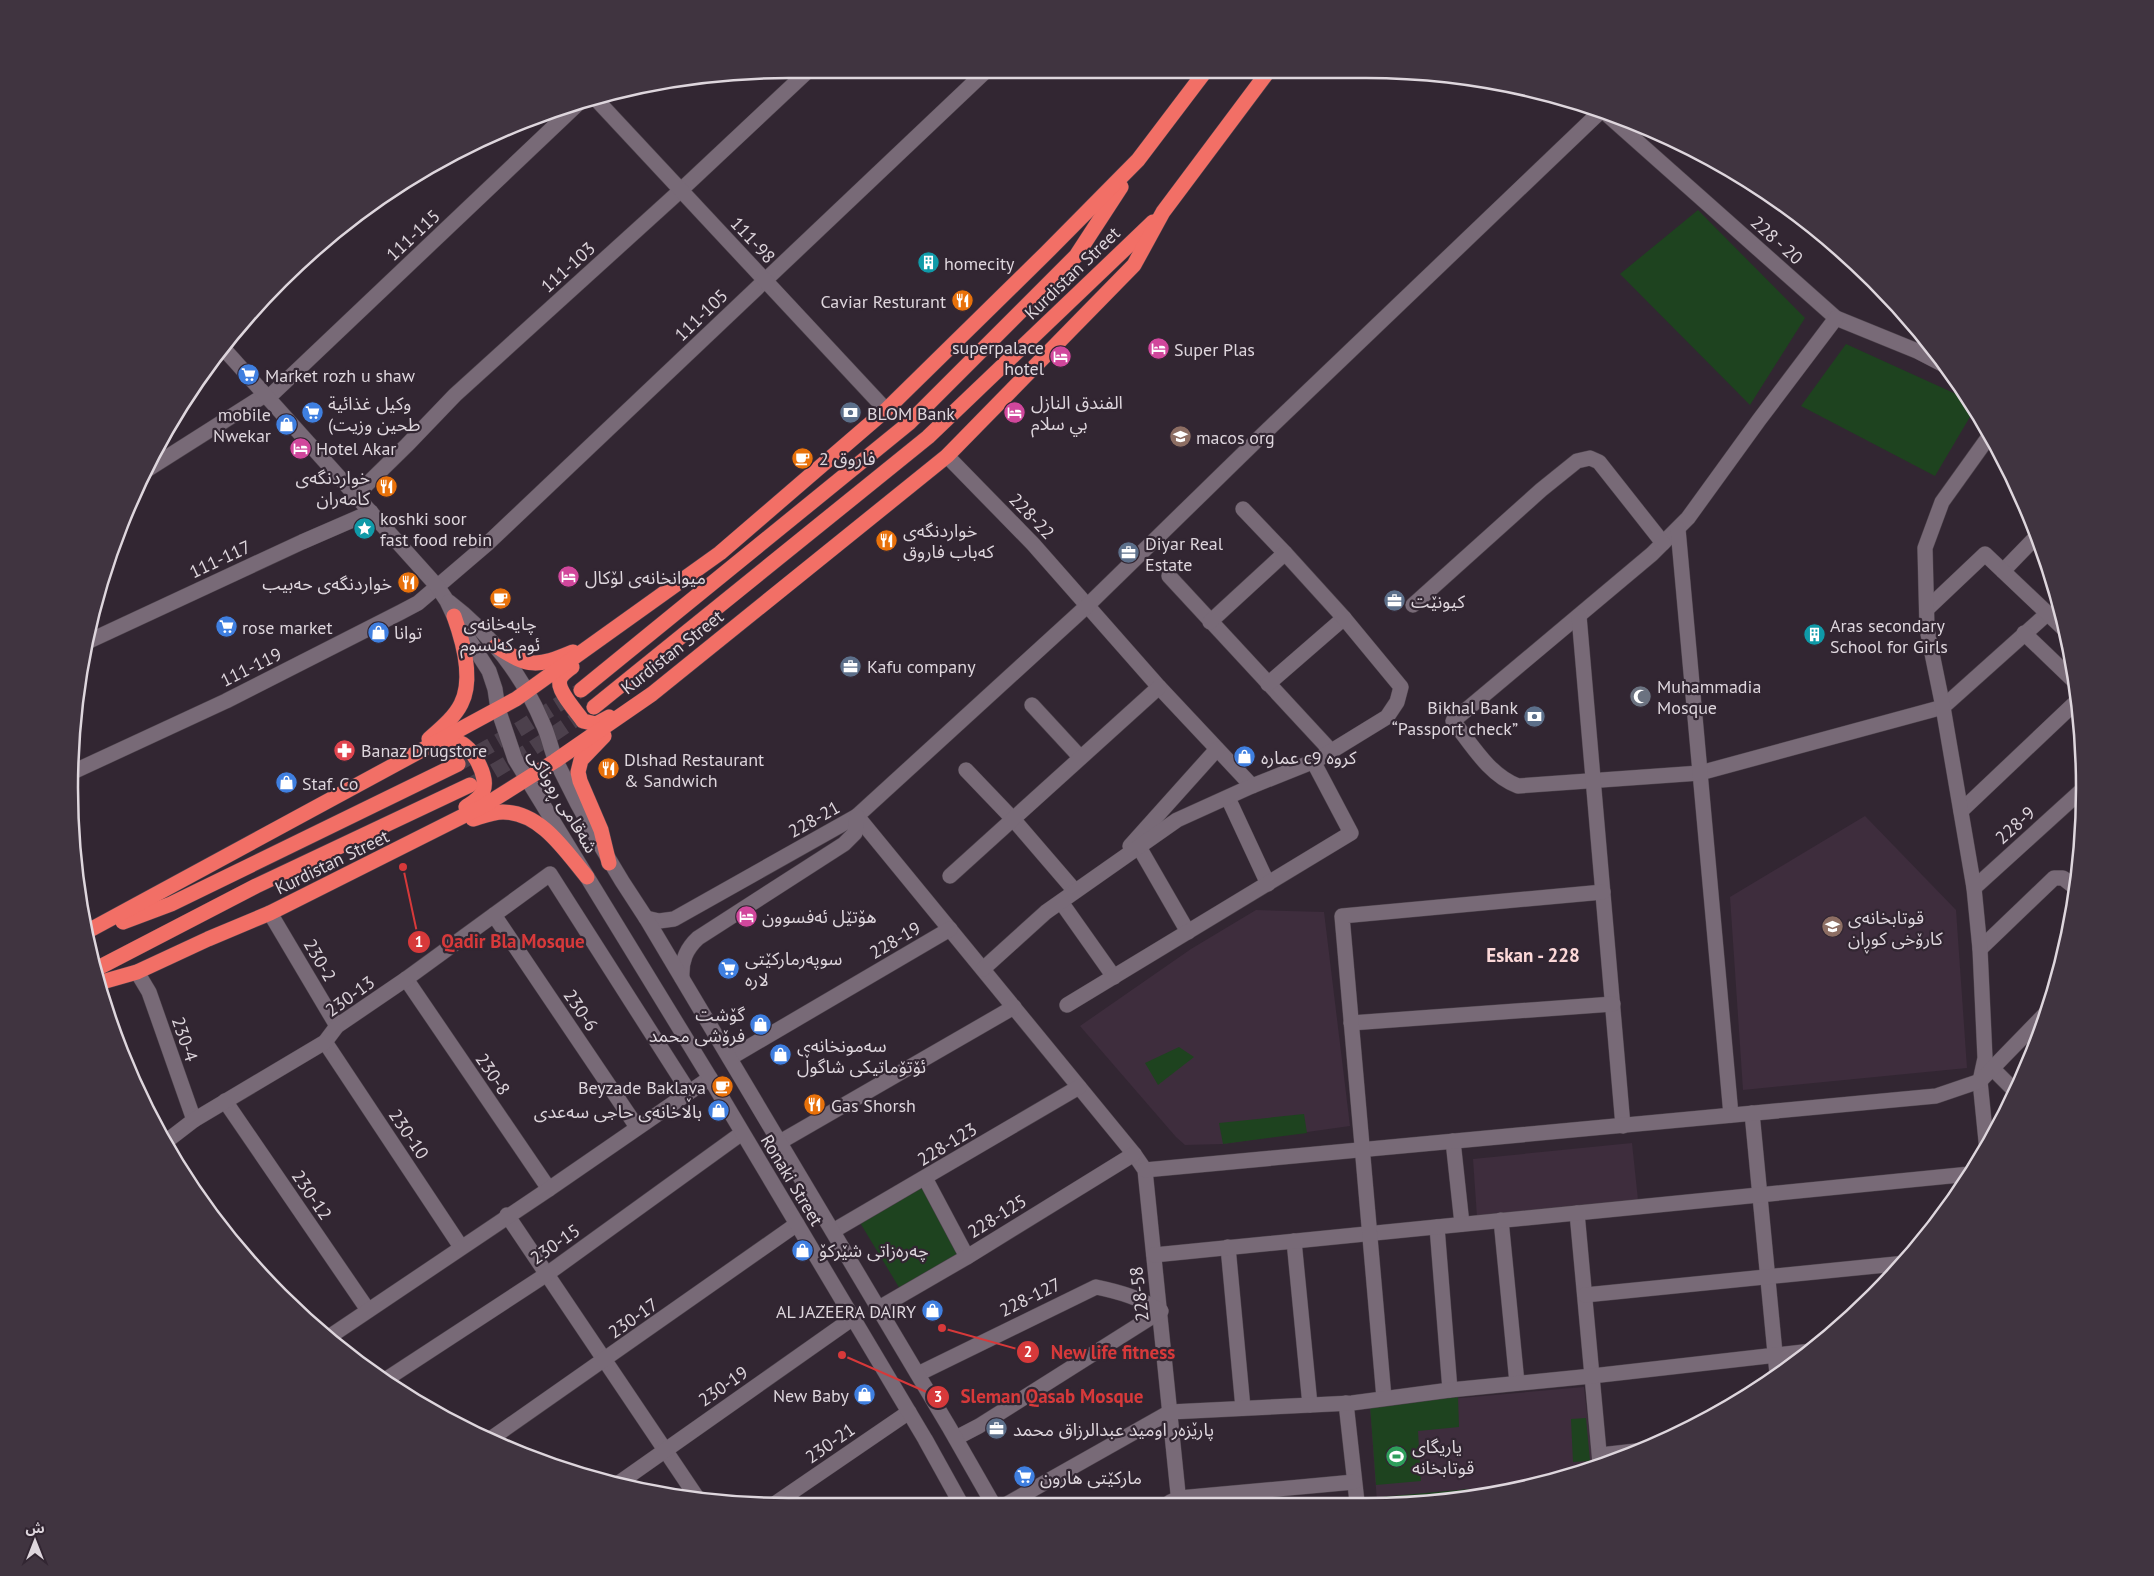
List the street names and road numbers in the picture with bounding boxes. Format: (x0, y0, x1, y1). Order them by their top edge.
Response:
street label: 111-115 (381, 204, 445, 266)
street label: 228 - 20 (1746, 211, 1808, 270)
street label: 111-98 (726, 212, 780, 268)
street label: Kurdistan Street (1019, 222, 1125, 324)
street label: 111-103 (536, 237, 600, 297)
street label: 111-105 (670, 284, 732, 346)
street label: 228-22 (1004, 488, 1060, 544)
street label: 111-117 (186, 535, 254, 583)
street label: Kurdistan Street (616, 605, 728, 699)
street label: 111-119 (217, 642, 285, 692)
street label: شەقامی ڕووناکی (520, 745, 603, 859)
street label: 228-21 (784, 795, 844, 843)
street label: 228-9 (1990, 801, 2040, 849)
street label: Kurdistan Street (271, 824, 393, 900)
street label: 228-19 (865, 916, 925, 964)
street label: 230-2 (299, 934, 341, 986)
street label: 230-13 (321, 970, 379, 1022)
street label: 230-6 (559, 985, 603, 1035)
street label: 230-4 (167, 1014, 203, 1065)
street label: 230-8 (471, 1049, 515, 1099)
street label: 230-10 (384, 1105, 434, 1164)
street label: 228-123 (913, 1117, 981, 1171)
street label: Ronaki Street (756, 1130, 828, 1230)
street label: 230-12 (287, 1166, 337, 1224)
street label: 228-125 (963, 1189, 1031, 1243)
street label: 230-15 (526, 1219, 584, 1269)
street label: 228-58 (1124, 1265, 1154, 1323)
street label: 228-127 (996, 1272, 1064, 1322)
street label: 230-17 (604, 1293, 662, 1343)
street label: 230-19 (694, 1361, 752, 1411)
street label: 230-21 (801, 1418, 859, 1468)

